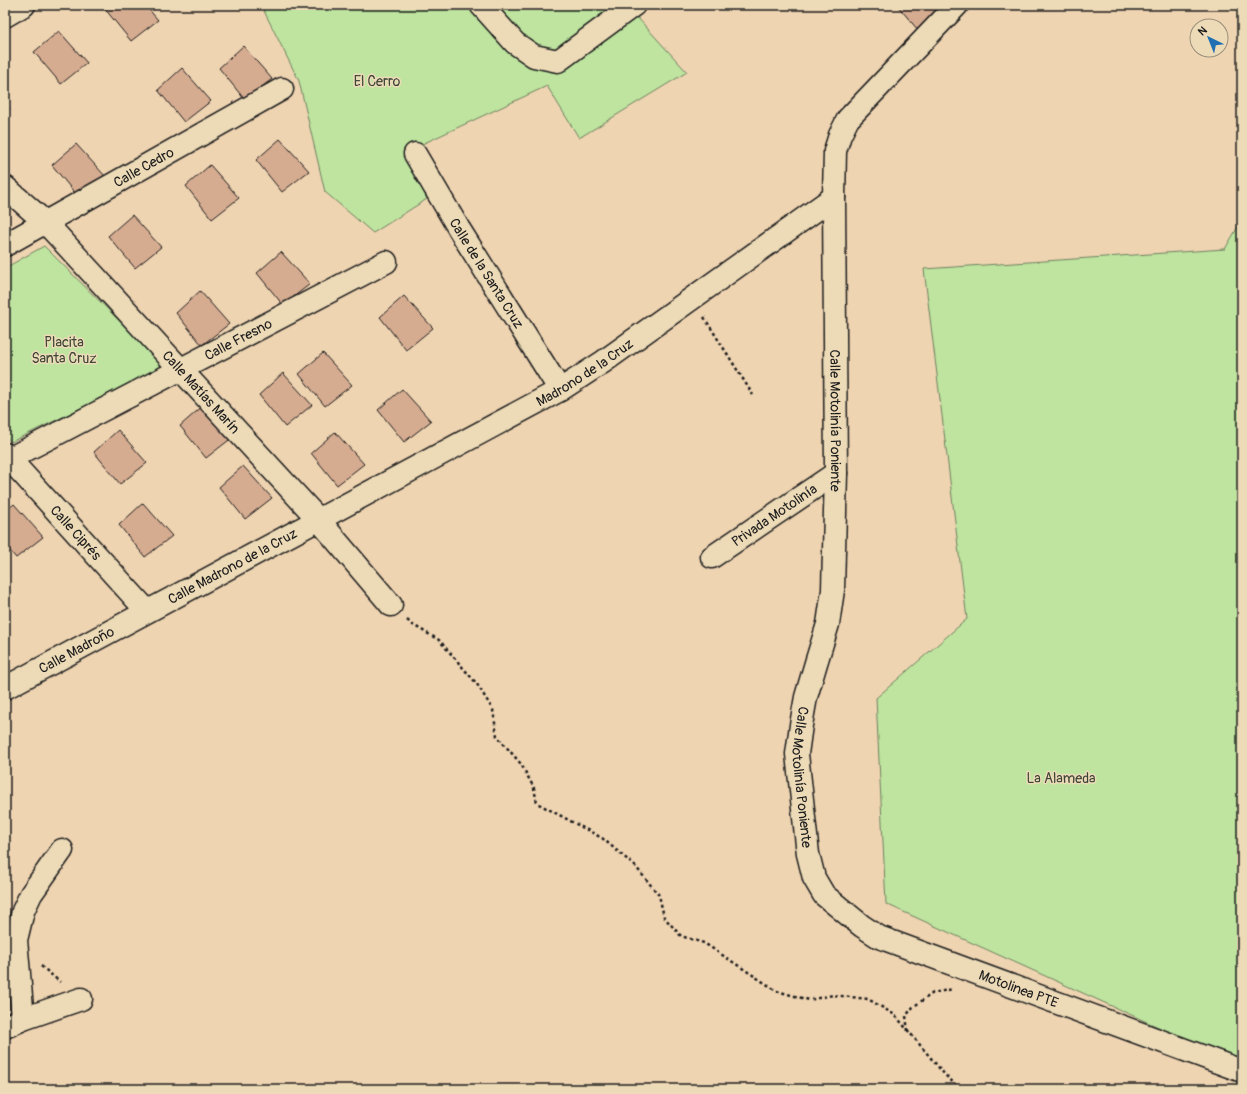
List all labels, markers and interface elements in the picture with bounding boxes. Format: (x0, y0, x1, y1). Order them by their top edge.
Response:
north arrow (1189, 18, 1229, 58)
text: N (1195, 23, 1210, 38)
park label: El Cerro (354, 73, 401, 90)
street label: Calle Cedro (110, 143, 177, 191)
street label: Calle de la Santa Cruz (446, 215, 528, 331)
street label: Calle Fresno (201, 314, 275, 364)
park label: Placita Santa Cruz (31, 334, 97, 367)
street label: Madrono de la Cruz (533, 335, 636, 410)
street label: Calle Matías Marín (159, 347, 244, 437)
street label: Calle Motolinía Poniente (827, 349, 845, 492)
street label: Privada Motolinía (728, 480, 820, 550)
street label: Calle Ciprés (47, 502, 106, 564)
street label: Calle Madrono de la Cruz (165, 524, 300, 608)
street label: Calle Madroño (36, 622, 117, 677)
street label: Calle Motolinía Poniente (788, 705, 816, 849)
park label: La Alameda (1026, 770, 1096, 787)
street label: Motolinea PTE (976, 966, 1061, 1011)

